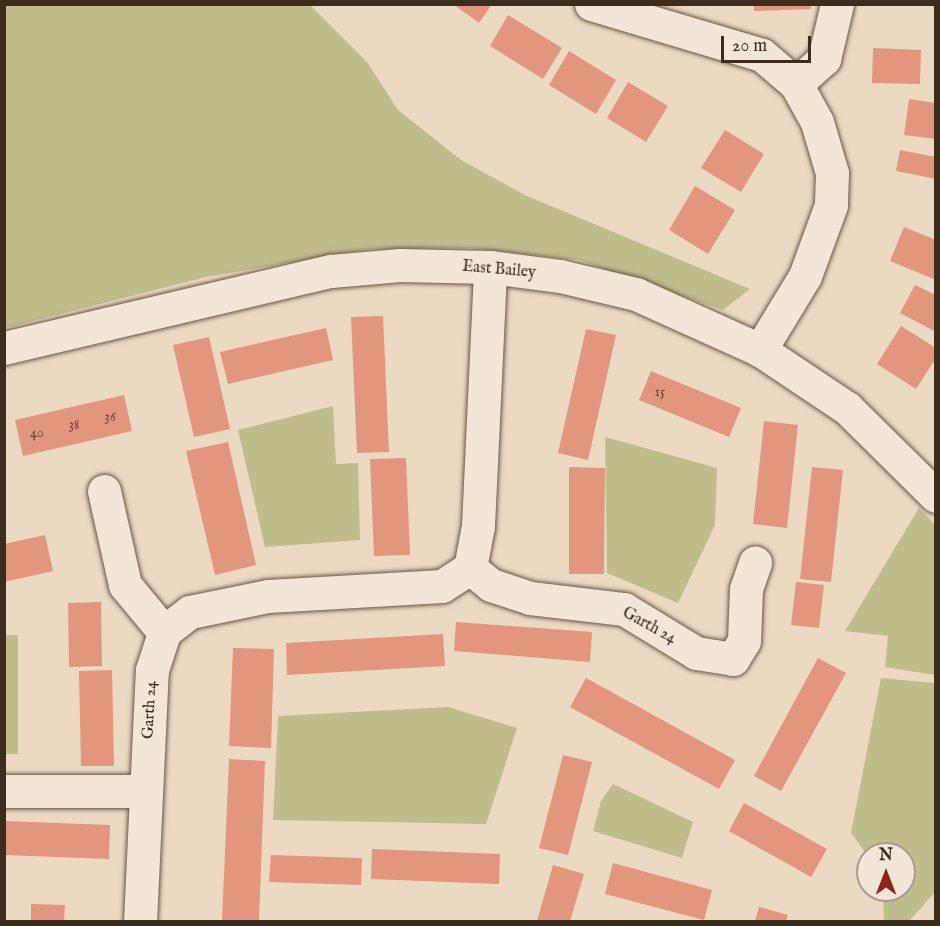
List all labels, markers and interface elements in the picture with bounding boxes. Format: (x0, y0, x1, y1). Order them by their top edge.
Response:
scale bar (724, 24, 814, 62)
text: 20 m (732, 35, 767, 58)
street label: East Bailey (461, 257, 537, 283)
house number: 15 (655, 384, 665, 400)
house number: 36 (104, 409, 116, 425)
house number: 38 (69, 417, 79, 433)
house number: 40 (30, 425, 44, 441)
street label: Garth 24 (619, 603, 679, 649)
street label: Garth 24 (139, 680, 161, 740)
north arrow (856, 842, 916, 902)
text: N (879, 846, 893, 866)

